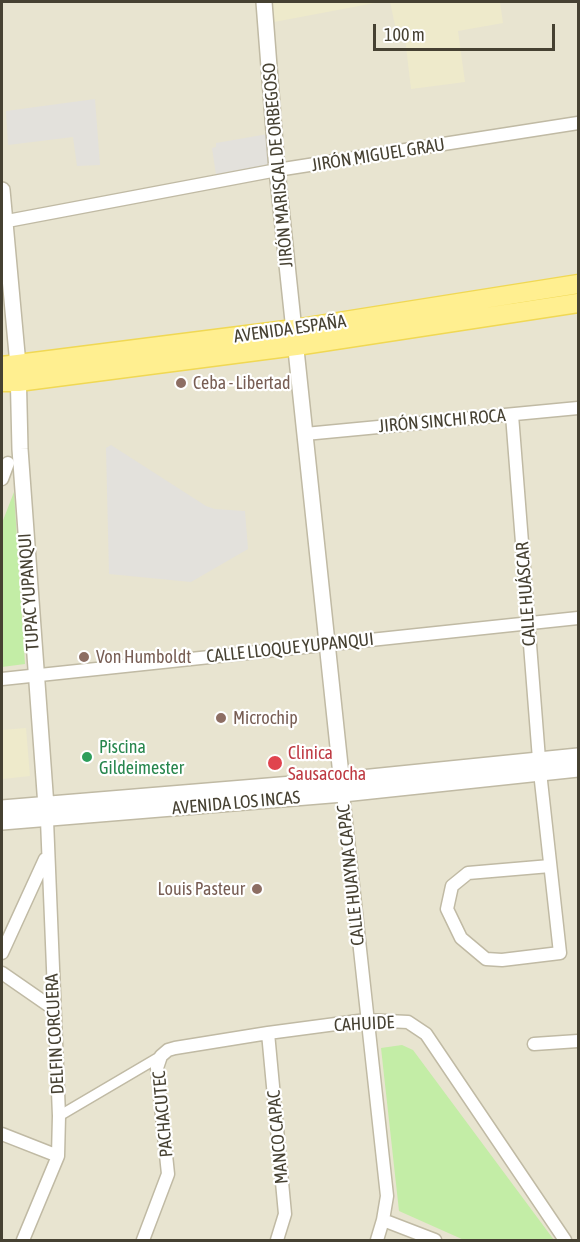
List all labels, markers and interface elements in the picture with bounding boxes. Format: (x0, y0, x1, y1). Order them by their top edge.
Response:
scale bar (376, 12, 558, 50)
text: 100 m (384, 24, 425, 45)
street label: JIRÓN MARISCAL DE ORBEGOSO (258, 62, 298, 268)
street label: JIRÓN MIGUEL GRAU (310, 134, 446, 176)
street label: AVENIDA ESPAÑA (232, 310, 348, 348)
place label: Ceba - Libertad (193, 372, 291, 394)
marker: Ceba - Libertad (174, 376, 188, 390)
street label: JIRÓN SINCHI ROCA (378, 405, 506, 437)
street label: TUPAC YUPANQUI (14, 532, 44, 652)
street label: CALLE HUÁSCAR (512, 541, 540, 647)
street label: CALLE LLOQUE YUPANQUI (205, 628, 375, 668)
place label: Von Humboldt (96, 646, 191, 668)
marker: Von Humboldt (77, 650, 91, 664)
place label: Microchip (233, 707, 298, 729)
marker: Microchip (214, 711, 228, 725)
place label: Piscina Gildeimester (99, 736, 184, 778)
place label: Clinica Sausacocha (288, 742, 366, 784)
marker: Piscina Gildeimester (80, 750, 94, 764)
marker: Clinica Sausacocha (266, 754, 284, 772)
street label: AVENIDA LOS INCAS (171, 787, 301, 819)
street label: CALLE HUAYNA CAPAC (333, 803, 369, 947)
place label: Louis Pasteur (158, 878, 245, 900)
marker: Louis Pasteur (250, 882, 264, 896)
street label: DELFIN CORCUERA (41, 973, 69, 1095)
street label: CAHUIDE (333, 1012, 395, 1036)
street label: PACHACUTEC (148, 1070, 178, 1158)
street label: MANCO CAPAC (263, 1089, 293, 1185)

